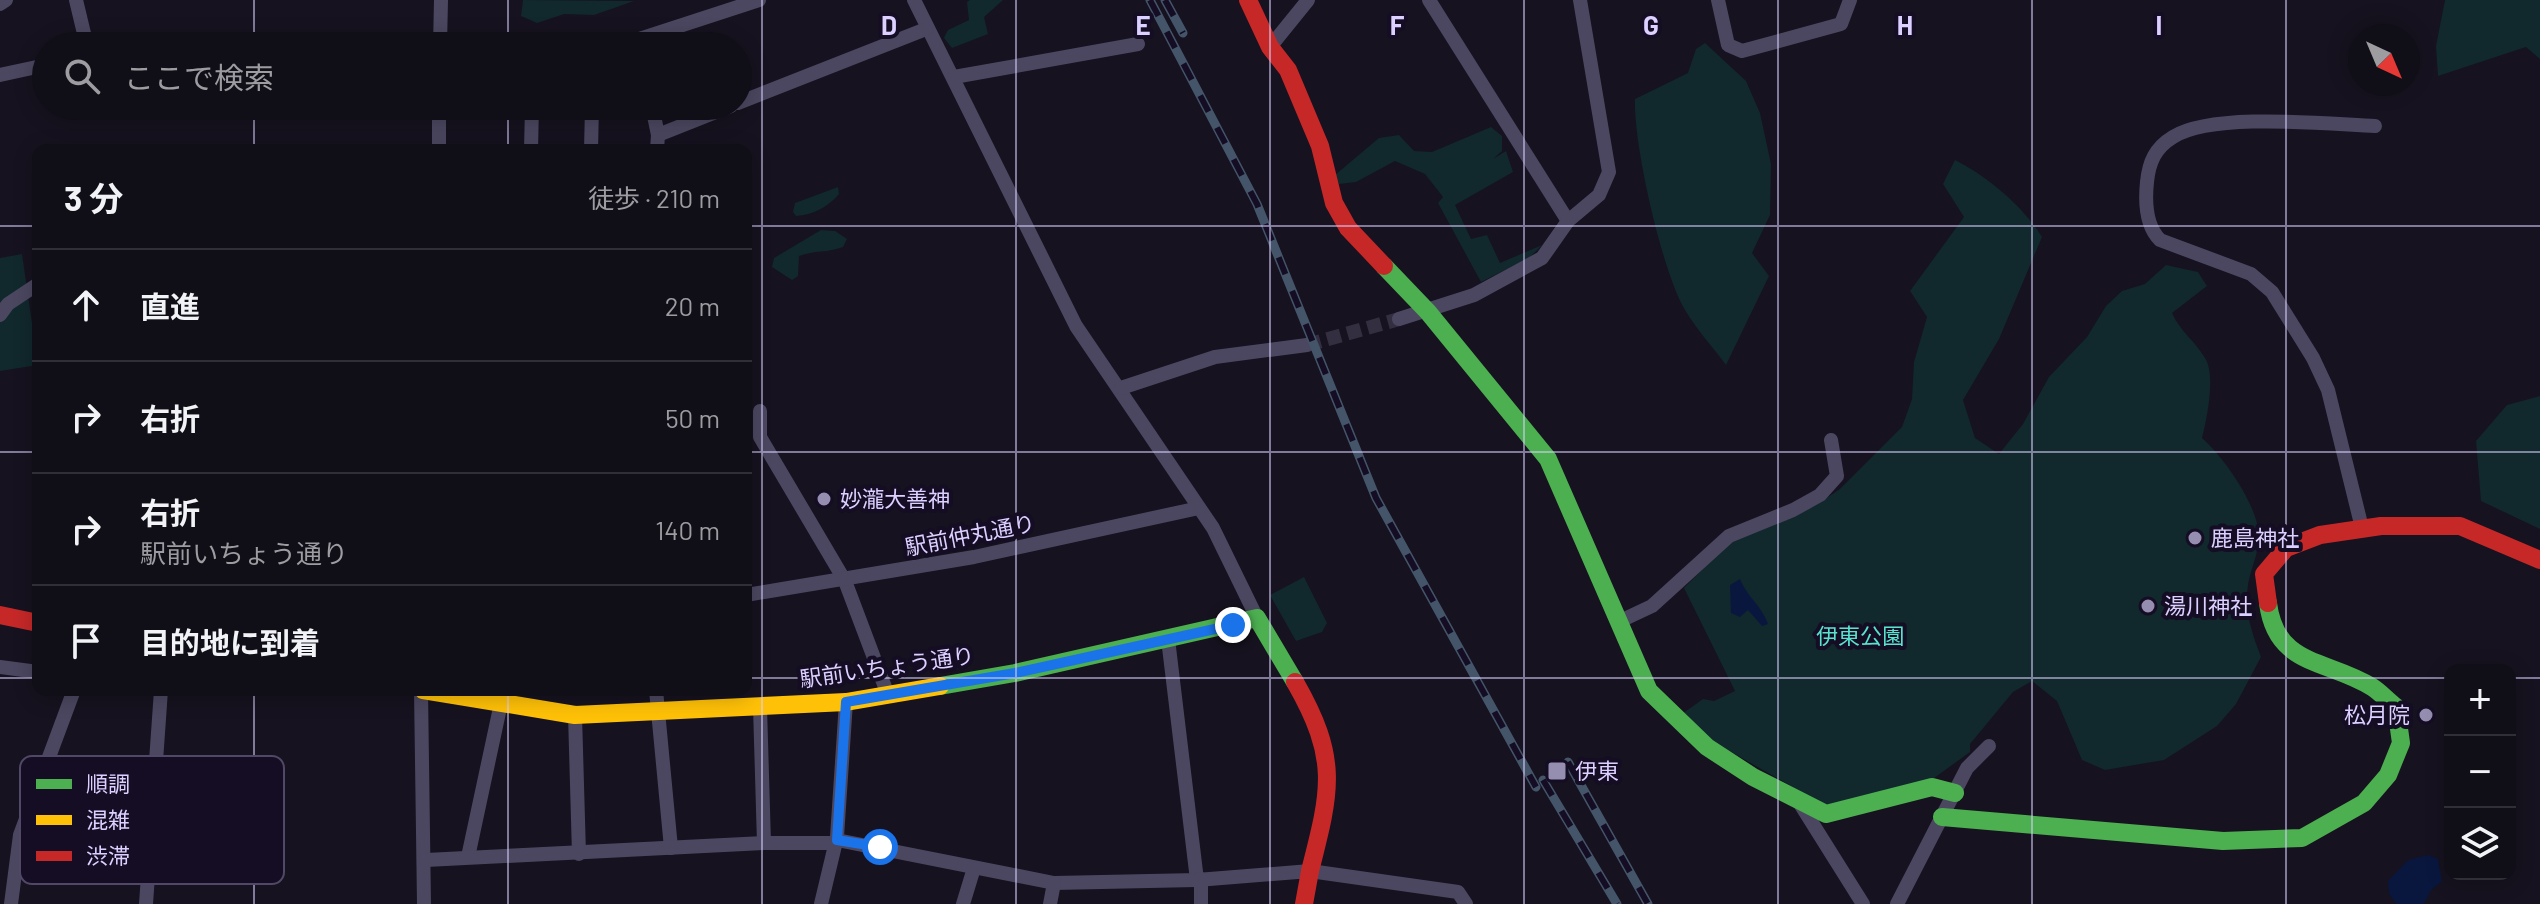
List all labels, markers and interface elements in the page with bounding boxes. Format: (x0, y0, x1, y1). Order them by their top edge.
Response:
text: D (881, 9, 897, 40)
text: E (1135, 9, 1151, 40)
text: F (1390, 9, 1405, 40)
text: G (1643, 9, 1659, 40)
text: H (1897, 9, 1913, 40)
text: I (2156, 9, 2162, 40)
north arrow (2348, 24, 2420, 96)
search box (32, 32, 752, 120)
icon: search (60, 54, 104, 98)
text: ここで検索 (124, 59, 274, 95)
text: 3 分 (64, 177, 123, 218)
text: 徒歩 · 210 m (588, 182, 720, 213)
icon: ahead (64, 283, 108, 327)
text: 直進 (140, 288, 200, 324)
text: 20 m (665, 290, 720, 321)
icon: right (64, 395, 108, 439)
text: 右折 (140, 400, 200, 436)
text: 50 m (665, 402, 720, 433)
place label: 妙瀧大善神 (840, 485, 950, 511)
marker: 妙瀧大善神 (815, 490, 833, 508)
text: 右折 (140, 494, 200, 530)
icon: right (64, 507, 108, 551)
street label: 駅前仲丸通り (903, 509, 1037, 559)
text: 140 m (655, 514, 720, 545)
place label: 鹿島神社 (2211, 524, 2299, 550)
marker: 鹿島神社 (2186, 529, 2204, 547)
text: 駅前いちょう通り (140, 537, 348, 568)
place label: 湯川神社 (2164, 592, 2252, 618)
marker: 湯川神社 (2139, 597, 2157, 615)
route end (1215, 607, 1251, 643)
icon: arrive (64, 619, 108, 663)
park label: 伊東公園 (1816, 622, 1904, 648)
text: 目的地に到着 (140, 624, 320, 660)
street label: 駅前いちょう通り (798, 641, 976, 691)
map controls (2444, 664, 2516, 880)
button: + (2444, 664, 2516, 736)
place label: 松月院 (2344, 701, 2410, 727)
marker: 松月院 (2417, 706, 2435, 724)
button: − (2444, 736, 2516, 808)
legend (20, 756, 284, 884)
place label: 伊東 (1575, 757, 1619, 783)
marker: 伊東 (1546, 760, 1568, 782)
text: 順調 (86, 770, 130, 796)
text: 混雑 (86, 806, 130, 832)
button: layers (2444, 808, 2516, 880)
route start (862, 829, 898, 865)
text: 渋滞 (86, 842, 130, 868)

